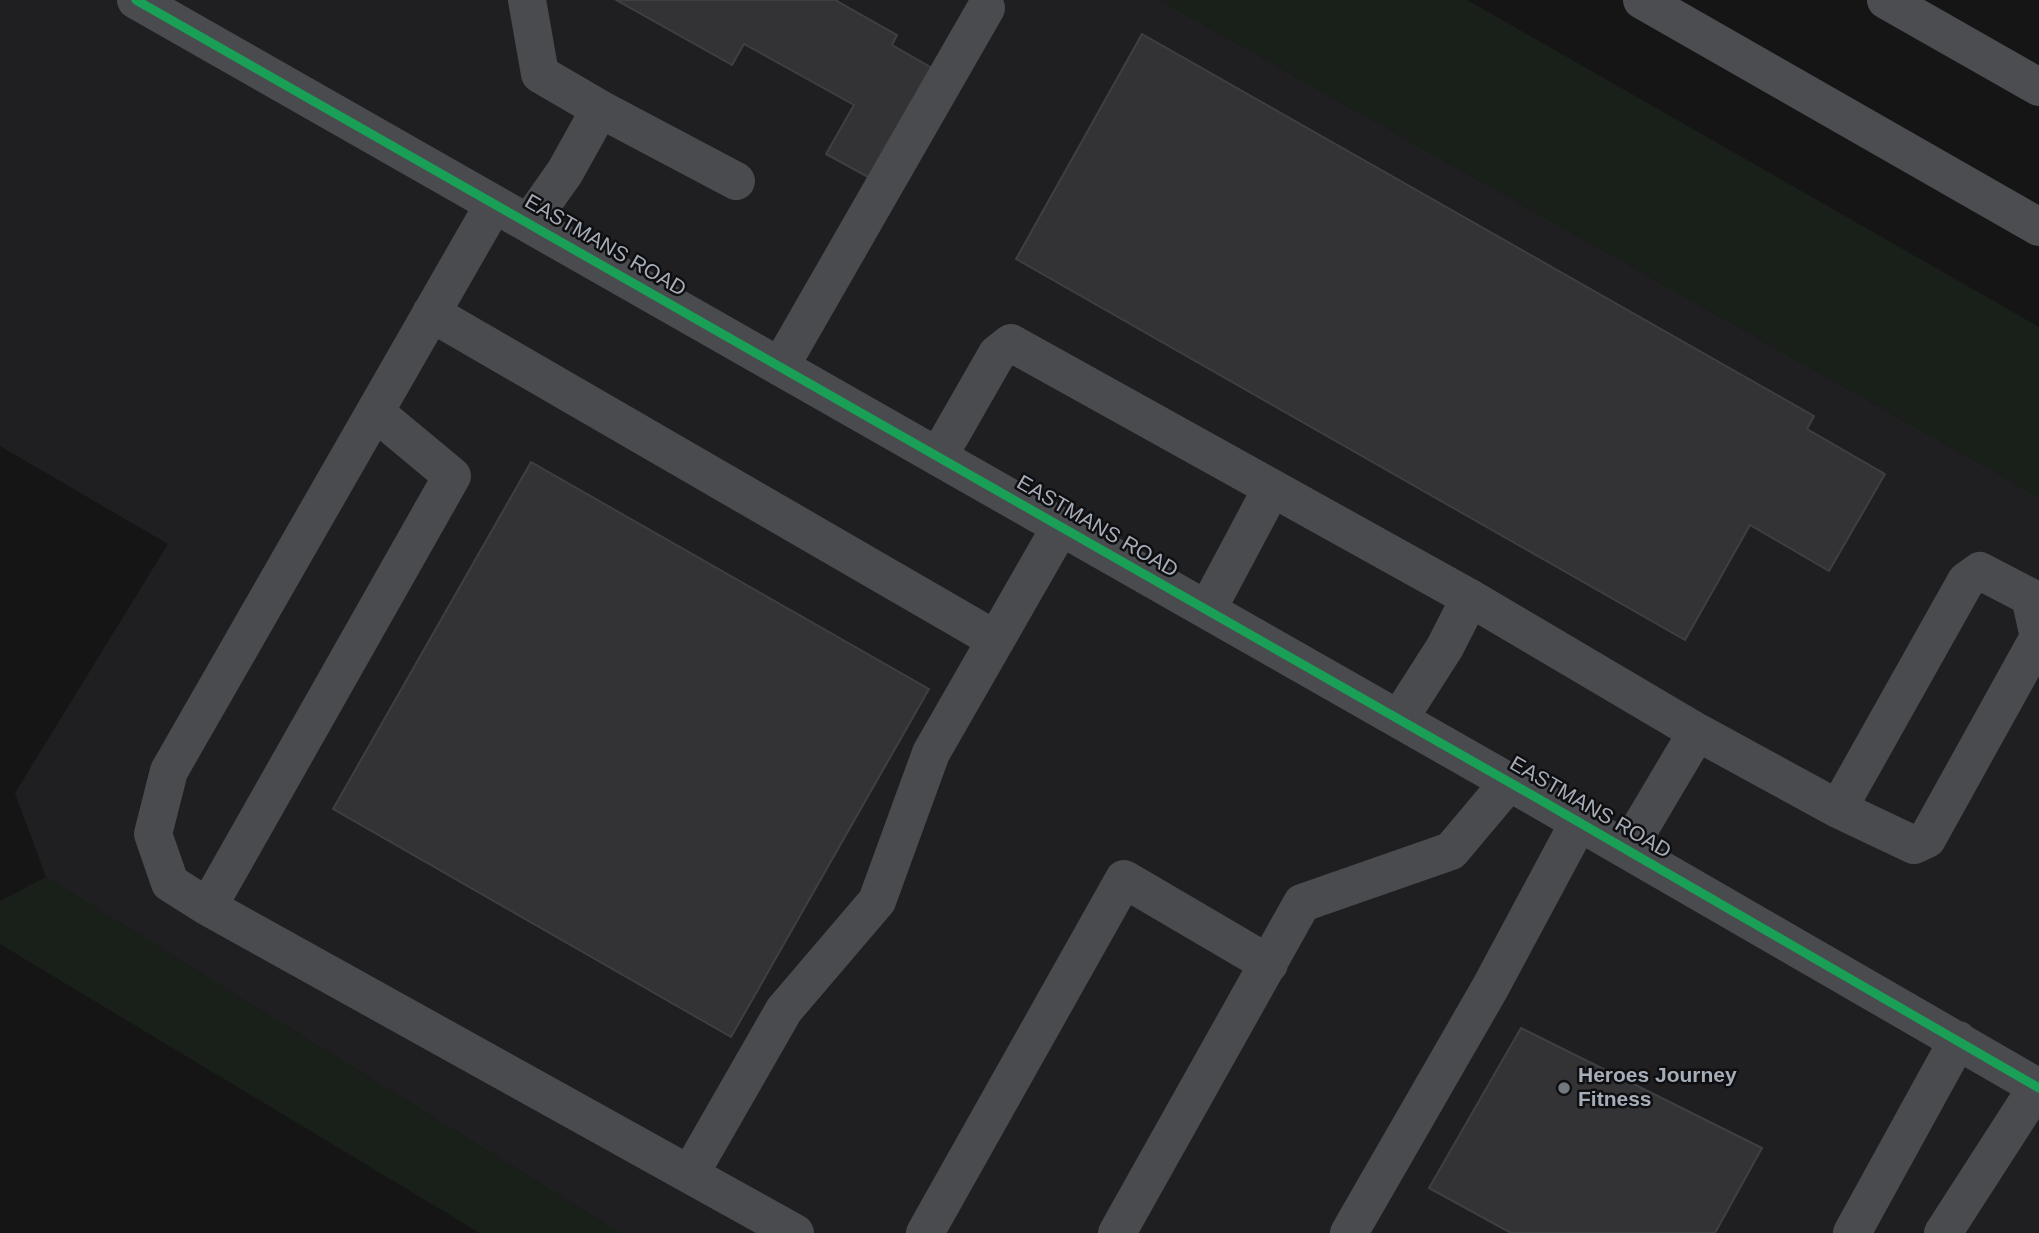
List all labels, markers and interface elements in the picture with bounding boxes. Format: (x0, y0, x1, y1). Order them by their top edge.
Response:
street label: EASTMANS ROAD (520, 190, 690, 302)
street label: EASTMANS ROAD (1012, 471, 1182, 583)
street label: EASTMANS ROAD (1505, 752, 1675, 864)
place label: Heroes Journey Fitness (1578, 1063, 1737, 1113)
marker: Heroes Journey Fitness (1556, 1080, 1572, 1096)

